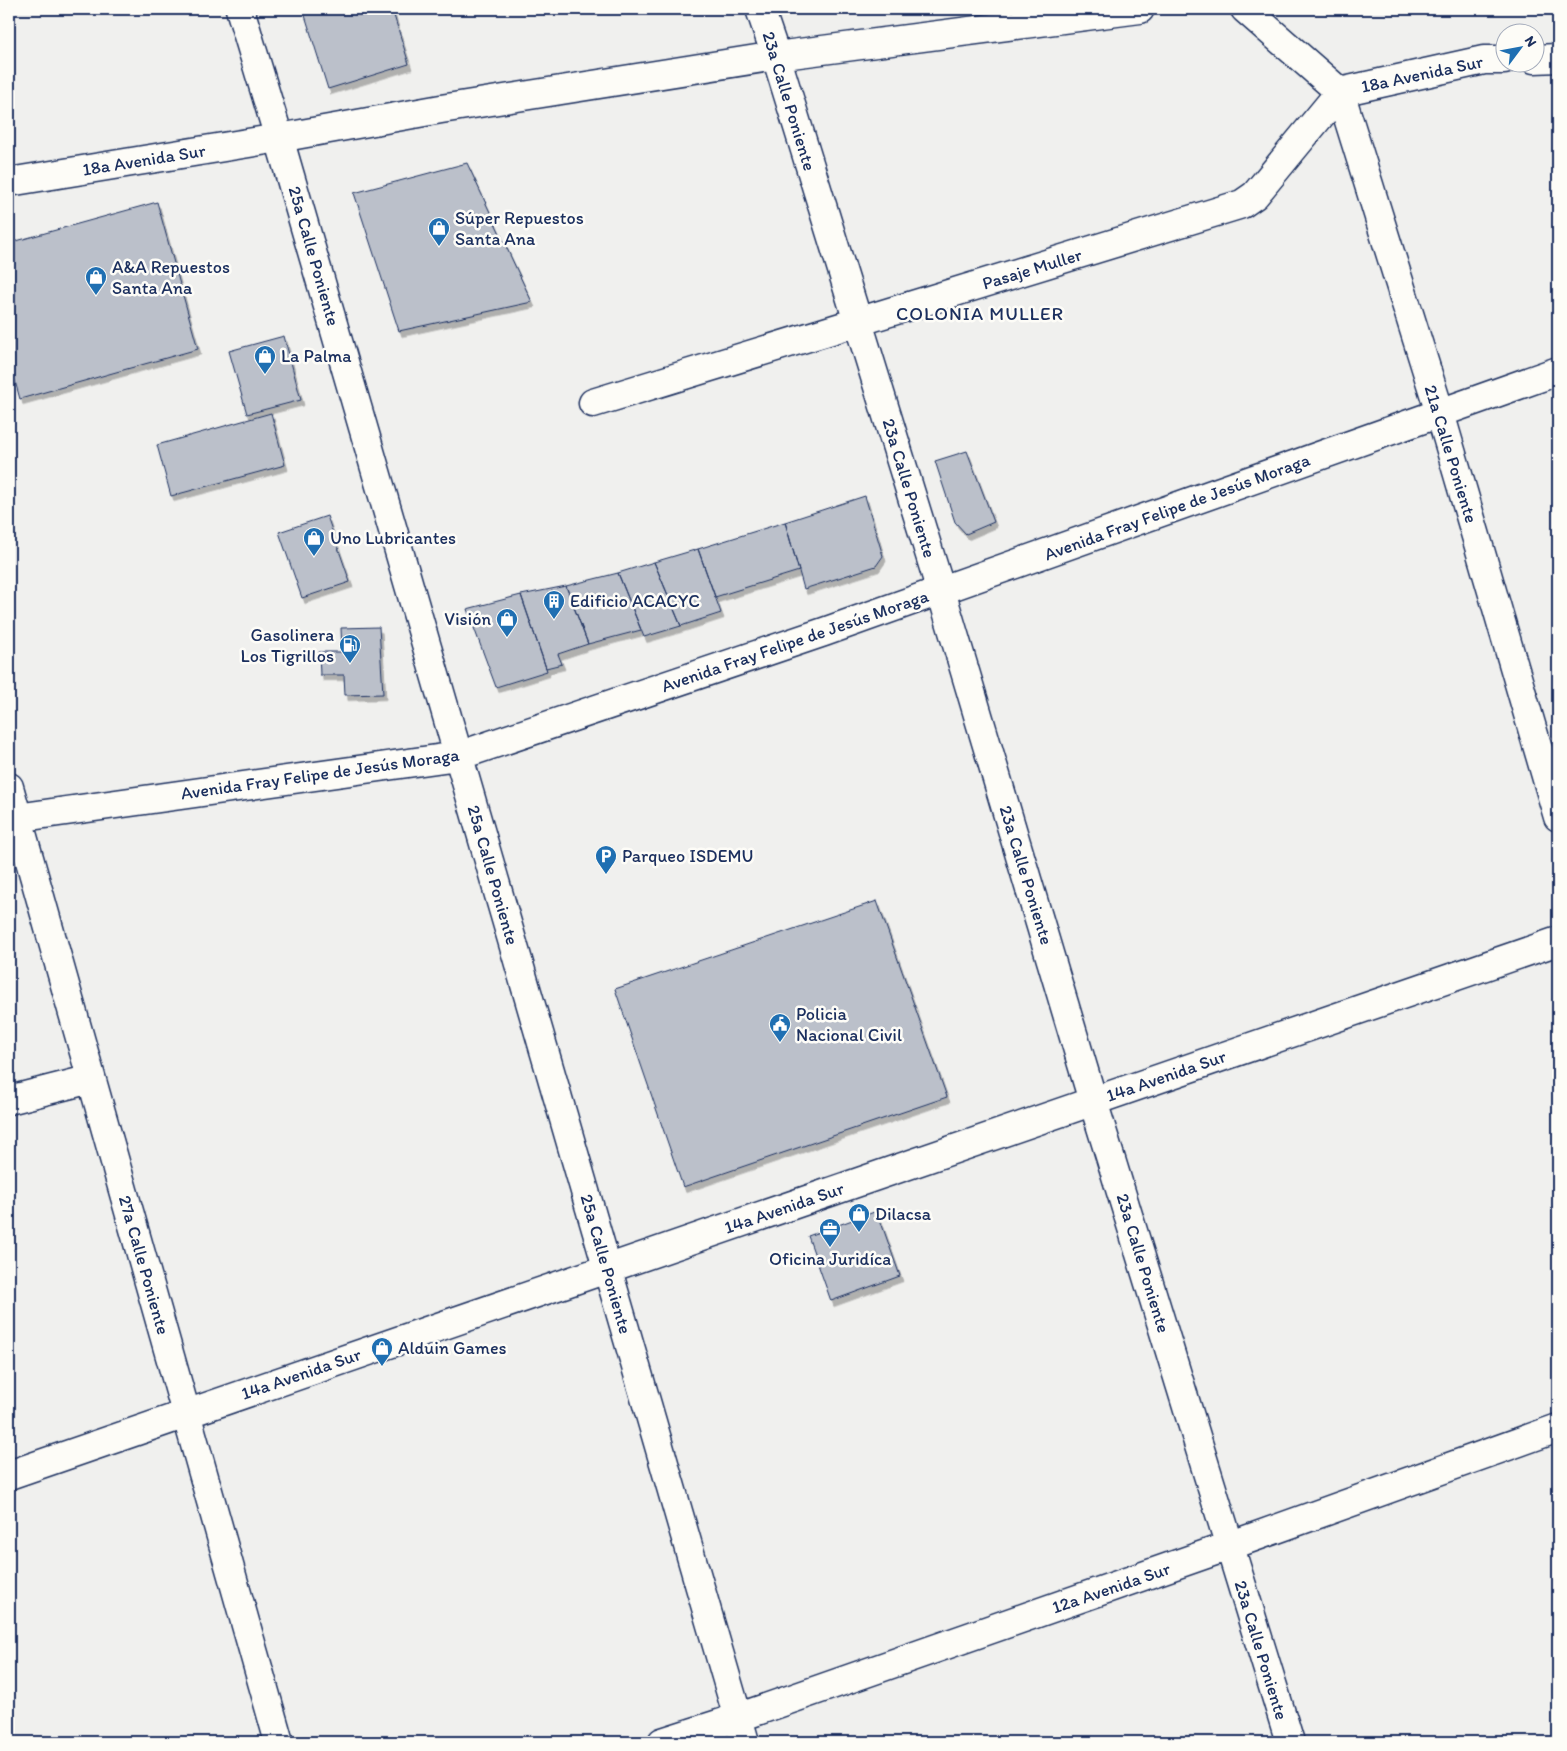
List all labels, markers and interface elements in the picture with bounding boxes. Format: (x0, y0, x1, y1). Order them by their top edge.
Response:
north arrow (1494, 22, 1544, 72)
street label: 23a Calle Poniente (757, 29, 821, 173)
text: N (1521, 33, 1540, 50)
street label: 18a Avenida Sur (1359, 50, 1486, 98)
street label: 18a Avenida Sur (81, 139, 208, 181)
street label: 25a Calle Poniente (284, 184, 344, 328)
place label: Súper Repuestos Santa Ana (455, 207, 584, 250)
shop icon: Súper Repuestos Santa Ana (427, 216, 451, 247)
street label: Pasaje Muller (980, 243, 1085, 295)
place label: A&A Repuestos Santa Ana (112, 256, 230, 299)
shop icon: A&A Repuestos Santa Ana (84, 265, 108, 296)
district label: COLONIA MULLER (896, 302, 1064, 325)
shop icon: La Palma (253, 344, 277, 375)
place label: La Palma (281, 345, 352, 367)
street label: 21a Calle Poniente (1420, 382, 1482, 526)
street label: 23a Calle Poniente (877, 416, 941, 560)
street label: Avenida Fray Felipe de Jesús Moraga (1041, 448, 1313, 565)
shop icon: Uno Lubricantes (302, 526, 326, 557)
place label: Uno Lubricantes (330, 527, 456, 549)
street label: Avenida Fray Felipe de Jesús Moraga (658, 585, 932, 697)
building icon: Edificio ACACYC (542, 589, 566, 620)
place label: Edificio ACACYC (570, 590, 700, 612)
shop icon: Visión (495, 607, 519, 638)
place label: Visión (444, 608, 491, 630)
place label: Gasolinera Los Tigrillos (241, 624, 334, 667)
fuel station icon: Gasolinera Los Tigrillos (338, 633, 362, 664)
street label: Avenida Fray Felipe de Jesús Moraga (179, 743, 461, 804)
street label: 25a Calle Poniente (463, 803, 523, 947)
street label: 23a Calle Poniente (994, 803, 1058, 947)
parking icon: Parqueo ISDEMU (594, 844, 618, 875)
place label: Parqueo ISDEMU (622, 845, 753, 867)
place label: Policia Nacional Civil (796, 1003, 902, 1046)
public building icon: Policia Nacional Civil (768, 1012, 792, 1043)
street label: 14a Avenida Sur (1103, 1045, 1230, 1107)
street label: 14a Avenida Sur (721, 1177, 848, 1239)
street label: 23a Calle Poniente (1111, 1191, 1175, 1335)
street label: 25a Calle Poniente (576, 1192, 636, 1336)
street label: 27a Calle Poniente (114, 1193, 174, 1337)
shop icon: Dilacsa (847, 1202, 871, 1233)
place label: Dilacsa (875, 1203, 932, 1225)
office icon: Oficina Juridíca (818, 1217, 842, 1248)
place label: Oficina Juridíca (769, 1248, 891, 1270)
shop icon: Alduin Games (370, 1336, 394, 1367)
place label: Alduin Games (398, 1337, 507, 1359)
street label: 14a Avenida Sur (238, 1343, 365, 1405)
street label: 12a Avenida Sur (1049, 1557, 1174, 1619)
street label: 23a Calle Poniente (1229, 1578, 1293, 1722)

